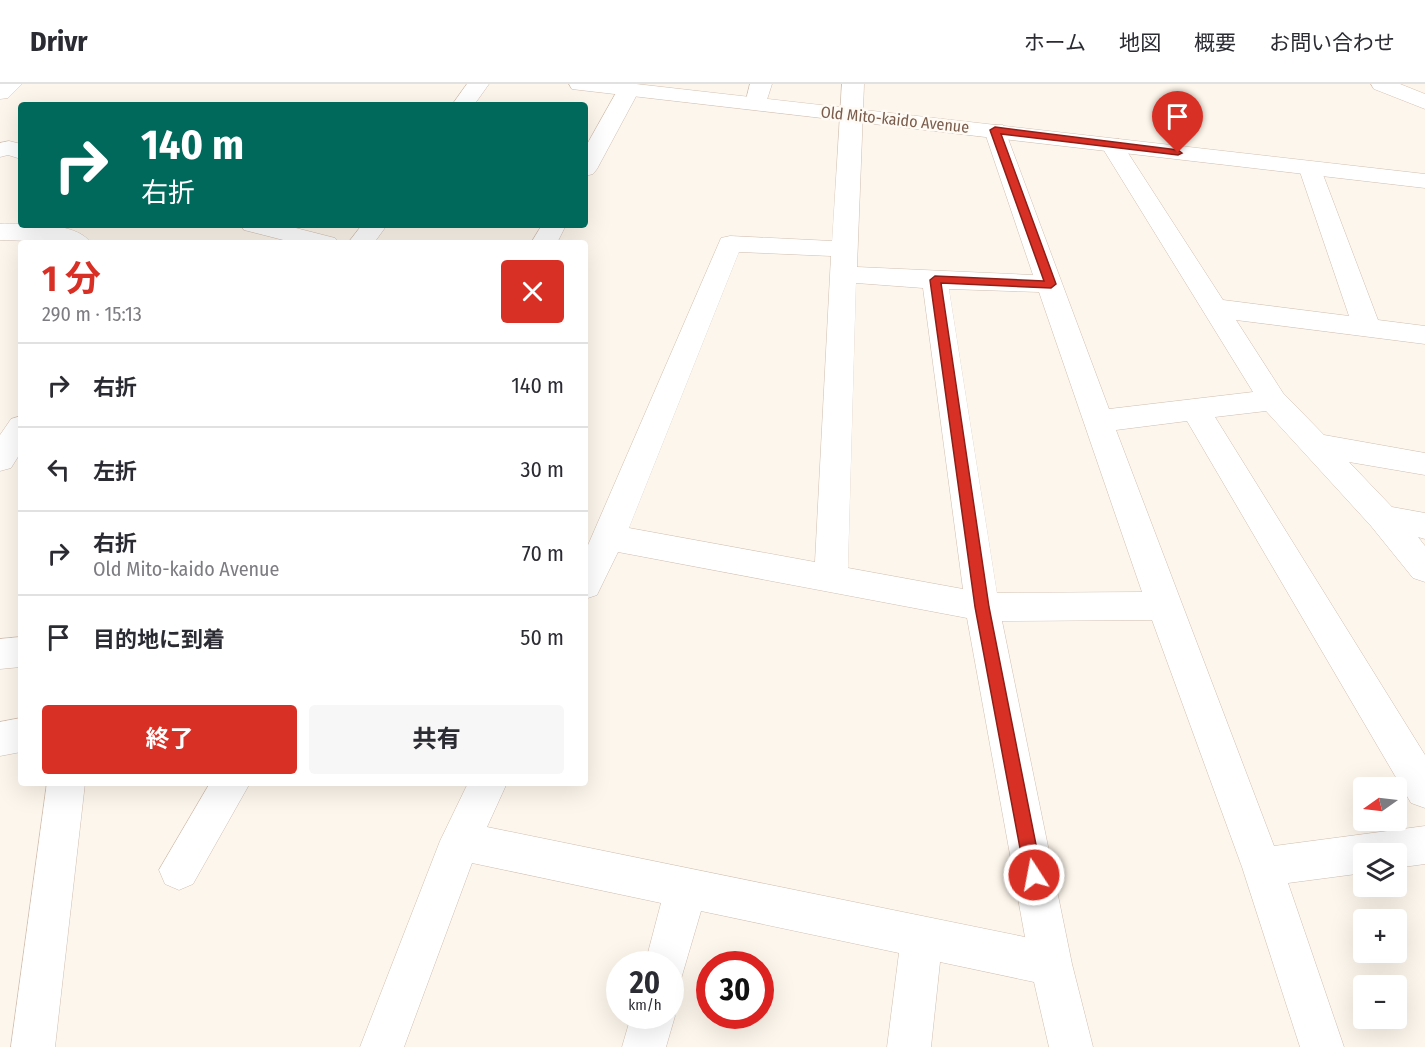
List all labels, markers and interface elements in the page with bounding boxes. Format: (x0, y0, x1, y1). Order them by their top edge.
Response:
text: Drivr (30, 25, 88, 58)
text: ホーム (1024, 30, 1086, 56)
text: 地図 (1119, 30, 1161, 56)
text: 概要 (1194, 30, 1236, 56)
text: お問い合わせ (1269, 30, 1395, 56)
pin (1152, 91, 1203, 153)
icon: arrive (1161, 100, 1194, 133)
street label: Old Mito-kaido Avenue (820, 102, 970, 137)
text: 140 m (141, 120, 244, 170)
icon: right (42, 126, 120, 204)
text: 右折 (141, 177, 195, 209)
text: 1 分 (42, 257, 101, 301)
button: close (501, 260, 564, 323)
text: 290 m · 15:13 (42, 302, 142, 326)
icon: right (42, 369, 75, 402)
text: 140 m (511, 372, 564, 399)
text: 右折 (93, 374, 137, 401)
icon: left (42, 453, 75, 486)
text: 30 m (521, 456, 564, 483)
text: 左折 (93, 458, 137, 485)
text: 右折 (93, 530, 137, 557)
icon: right (42, 537, 75, 570)
text: 70 m (522, 540, 564, 567)
text: Old Mito-kaido Avenue (93, 557, 279, 581)
icon: arrive (42, 621, 75, 654)
text: 50 m (520, 624, 564, 651)
text: 目的地に到着 (93, 626, 225, 653)
button: 終了 (42, 705, 297, 774)
button: 共有 (309, 705, 564, 774)
north arrow (1353, 777, 1407, 831)
map controls (1353, 777, 1407, 1029)
position arrow (1002, 843, 1066, 907)
button: layers (1353, 843, 1407, 897)
button: + (1353, 909, 1407, 963)
speed limit sign: 30 (696, 951, 774, 1029)
text: 20 (630, 965, 660, 1001)
button: − (1353, 975, 1407, 1029)
text: km/h (628, 996, 662, 1014)

